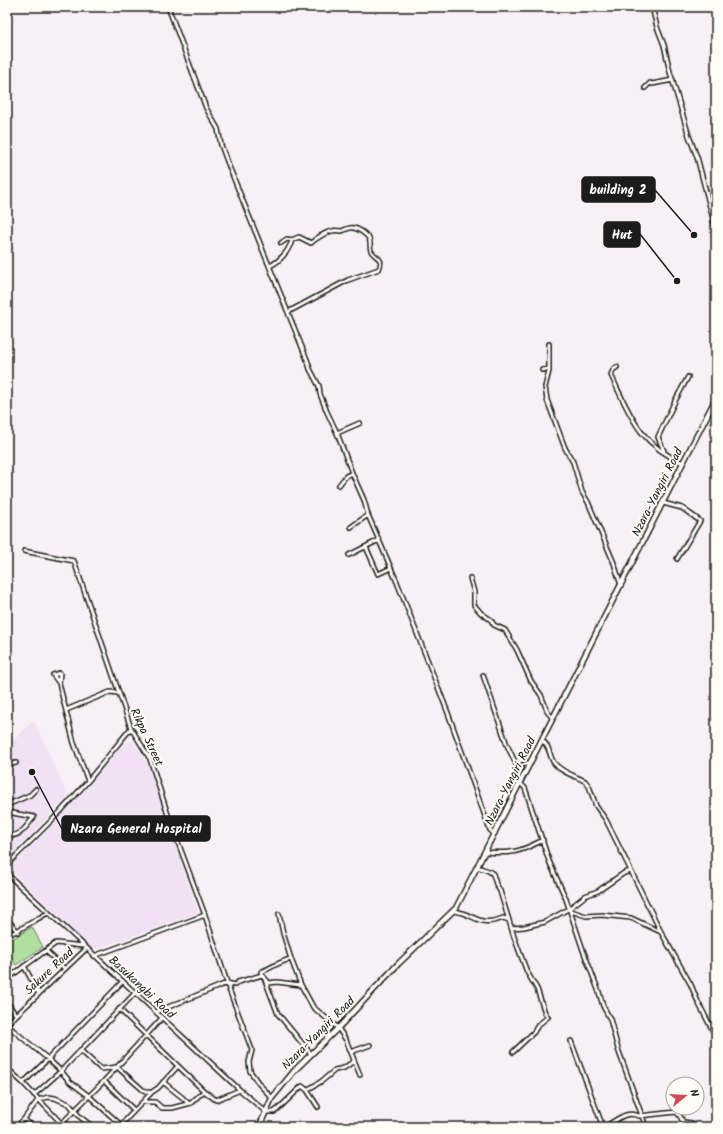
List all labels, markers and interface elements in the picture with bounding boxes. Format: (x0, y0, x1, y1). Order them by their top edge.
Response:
callout: building 2 (582, 177, 655, 202)
text: building 2 (590, 180, 647, 201)
callout: Hut (604, 222, 640, 247)
text: Hut (612, 225, 632, 246)
street label: Nzara-Yangiri Road (627, 444, 688, 540)
street label: Rikpa Street (125, 705, 168, 770)
street label: Nzara-Yangiri Road (480, 733, 541, 829)
callout: Nzara General Hospital (62, 816, 210, 841)
text: Nzara General Hospital (70, 819, 202, 840)
street label: Sakure Road (20, 943, 79, 999)
street label: Basukangbi Road (104, 951, 180, 1024)
street label: Nzara-Yangiri Road (277, 992, 360, 1074)
north arrow (665, 1076, 705, 1116)
text: N (684, 1087, 703, 1099)

